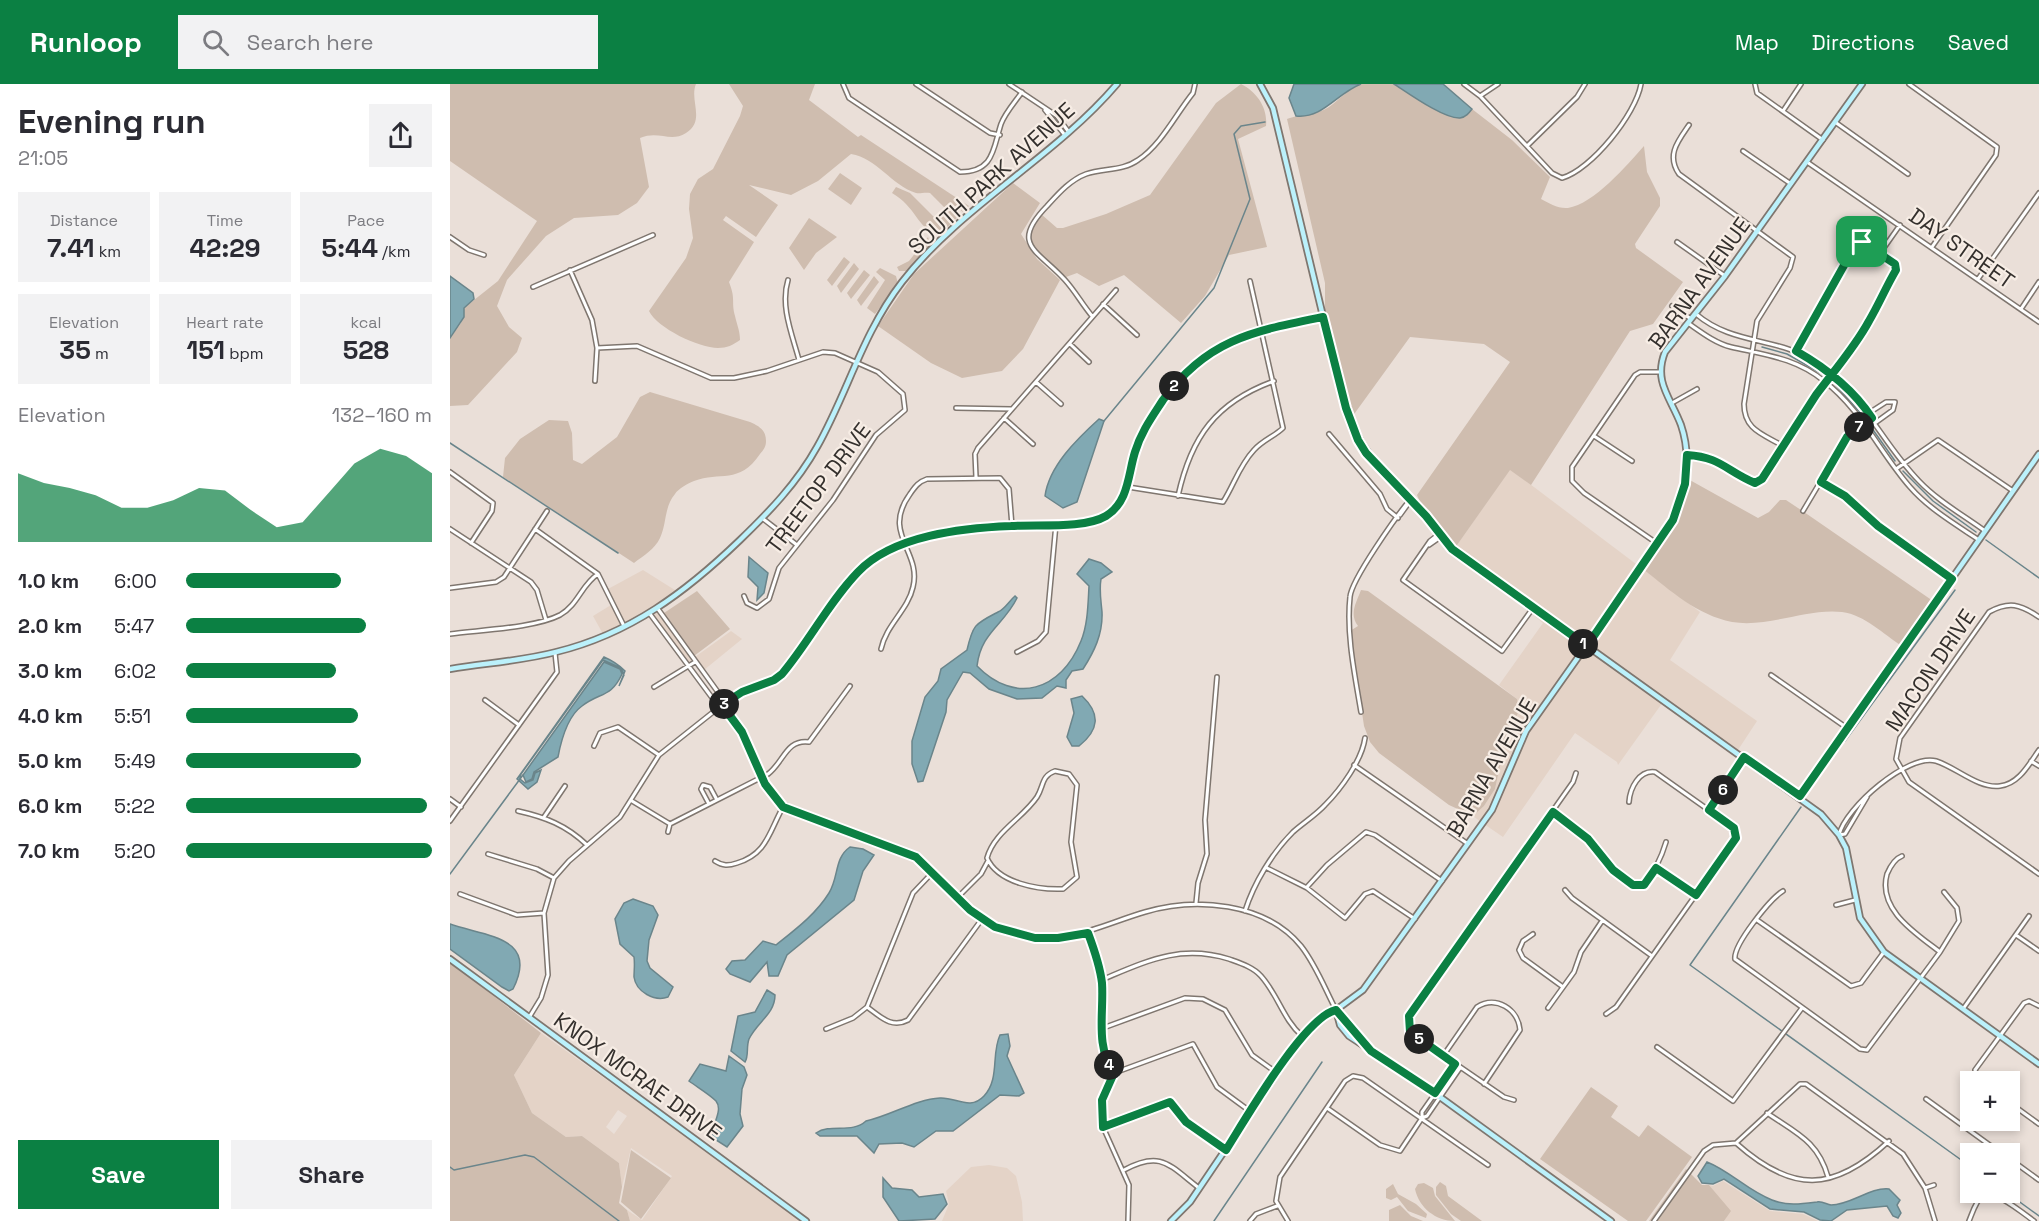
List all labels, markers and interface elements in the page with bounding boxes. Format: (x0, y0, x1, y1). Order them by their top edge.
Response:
search box (178, 15, 598, 69)
text: Runloop (30, 24, 142, 60)
icon: search (199, 26, 232, 59)
text: Search here (247, 28, 374, 56)
text: Map (1735, 29, 1779, 56)
text: Directions (1812, 29, 1915, 56)
text: Saved (1948, 29, 2009, 56)
street label: SOUTH PARK AVENUE (902, 96, 1080, 260)
text: Evening run (18, 101, 206, 143)
button: share (369, 104, 432, 167)
text: 21:05 (18, 145, 68, 171)
street label: DAY STREET (1904, 201, 2020, 295)
text: Distance (50, 210, 118, 231)
text: Time (207, 210, 243, 231)
text: Pace (347, 210, 385, 231)
street label: BARNA AVENUE (1642, 212, 1756, 354)
pin (1836, 216, 1887, 267)
icon: arrive (1845, 225, 1878, 258)
text: 7.41 (47, 231, 95, 265)
text: 42:29 (189, 231, 261, 265)
text: 5:44 (322, 231, 378, 265)
text: km (95, 241, 121, 262)
text: /km (378, 241, 410, 262)
text: Elevation (49, 312, 119, 333)
text: Heart rate (186, 312, 264, 333)
text: kcal (351, 312, 381, 333)
text: 35 (59, 333, 91, 367)
text: 151 (186, 333, 225, 367)
text: 528 (343, 333, 389, 367)
text: m (91, 343, 109, 364)
text: bpm (225, 343, 264, 364)
pin: 2 (1159, 371, 1189, 401)
text: 2 (1169, 375, 1179, 396)
text: Elevation (18, 402, 106, 428)
text: 132–160 m (332, 402, 432, 428)
pin: 7 (1844, 412, 1874, 442)
text: 7 (1855, 416, 1863, 437)
street label: TREETOP DRIVE (759, 417, 877, 559)
text: 1.0 km (18, 568, 79, 594)
text: 6:00 (114, 568, 157, 594)
street label: MACON DRIVE (1879, 603, 1981, 737)
text: 2.0 km (18, 613, 82, 639)
text: 5:47 (114, 613, 154, 639)
pin: 1 (1568, 629, 1598, 659)
text: 1 (1579, 633, 1587, 654)
text: 3.0 km (18, 658, 82, 684)
text: 6:02 (114, 658, 156, 684)
pin: 3 (709, 689, 739, 719)
street label: BARNA AVENUE (1440, 692, 1542, 842)
text: 3 (719, 693, 729, 714)
text: 4.0 km (18, 703, 83, 729)
text: 5:51 (114, 703, 151, 729)
text: 5.0 km (18, 748, 82, 774)
text: 5:49 (114, 748, 156, 774)
pin: 6 (1708, 775, 1738, 805)
text: 6 (1718, 779, 1728, 800)
text: 6.0 km (18, 793, 82, 819)
text: 5:22 (114, 793, 155, 819)
text: 7.0 km (18, 838, 80, 864)
text: 5:20 (114, 838, 156, 864)
street label: KNOX MCRAE DRIVE (549, 1006, 727, 1146)
pin: 5 (1404, 1024, 1434, 1054)
text: 5 (1414, 1028, 1424, 1049)
pin: 4 (1094, 1050, 1124, 1080)
text: 4 (1104, 1054, 1114, 1075)
map controls (1960, 1071, 2020, 1203)
button: + (1960, 1071, 2020, 1131)
button: Save (18, 1140, 219, 1209)
button: Share (231, 1140, 432, 1209)
button: − (1960, 1143, 2020, 1203)

